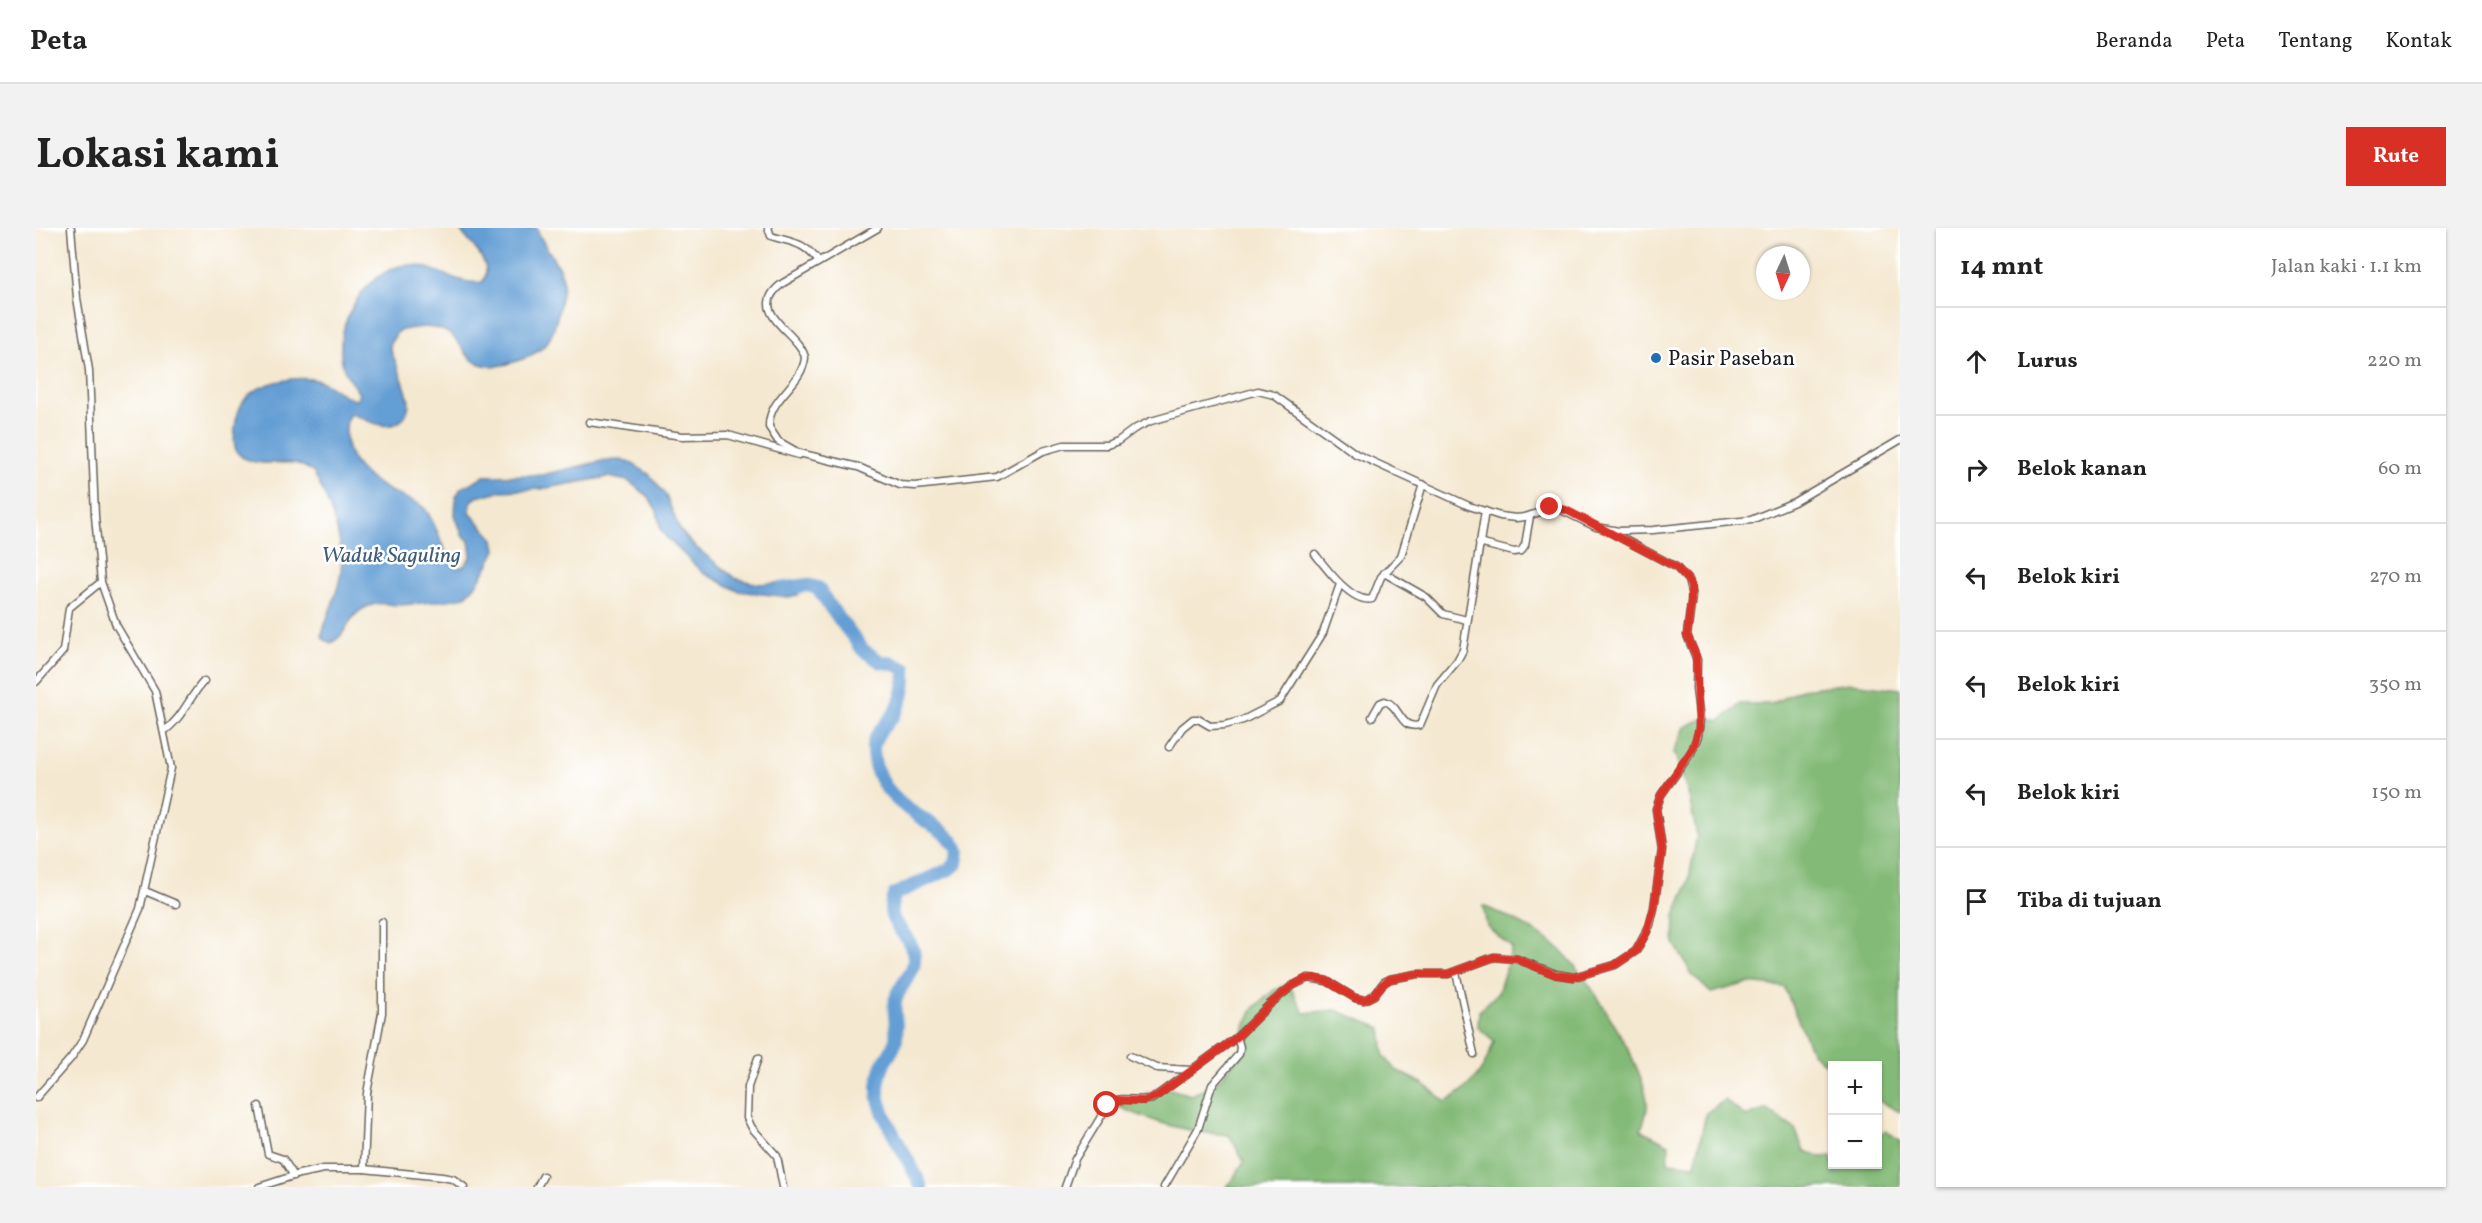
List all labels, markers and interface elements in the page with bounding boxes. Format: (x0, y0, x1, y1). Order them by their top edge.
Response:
text: Peta (30, 22, 87, 61)
text: Beranda (2095, 27, 2173, 56)
text: Peta (2206, 27, 2245, 56)
text: Tentang (2278, 27, 2353, 56)
text: Kontak (2386, 27, 2452, 56)
text: Lokasi kami (36, 127, 280, 186)
button: Rute (2346, 127, 2446, 186)
north arrow (1756, 246, 1810, 300)
text: 14 mnt (1960, 249, 2043, 285)
text: Jalan kaki · 1.1 km (2271, 253, 2422, 281)
place label: Pasir Paseban (1668, 345, 1795, 374)
icon: ahead (1960, 345, 1993, 378)
text: Lurus (2017, 346, 2078, 377)
text: 220 m (2367, 347, 2422, 375)
marker: Pasir Paseban (1649, 351, 1663, 365)
icon: right (1960, 453, 1993, 486)
text: Belok kanan (2017, 454, 2147, 485)
text: 60 m (2378, 455, 2422, 483)
route end (1536, 493, 1562, 519)
water label: Waduk Saguling (321, 541, 461, 572)
icon: left (1960, 561, 1993, 594)
text: Belok kiri (2017, 562, 2120, 593)
text: 270 m (2369, 563, 2422, 591)
icon: left (1960, 669, 1993, 702)
text: Belok kiri (2017, 670, 2120, 701)
text: 350 m (2369, 671, 2422, 699)
icon: left (1960, 777, 1993, 810)
text: Belok kiri (2017, 778, 2120, 809)
text: 150 m (2371, 779, 2422, 807)
icon: arrive (1960, 885, 1993, 918)
text: Tiba di tujuan (2017, 886, 2162, 917)
map controls (1828, 1061, 1882, 1169)
button: + (1828, 1061, 1882, 1115)
route start (1093, 1091, 1119, 1117)
button: − (1828, 1115, 1882, 1169)

